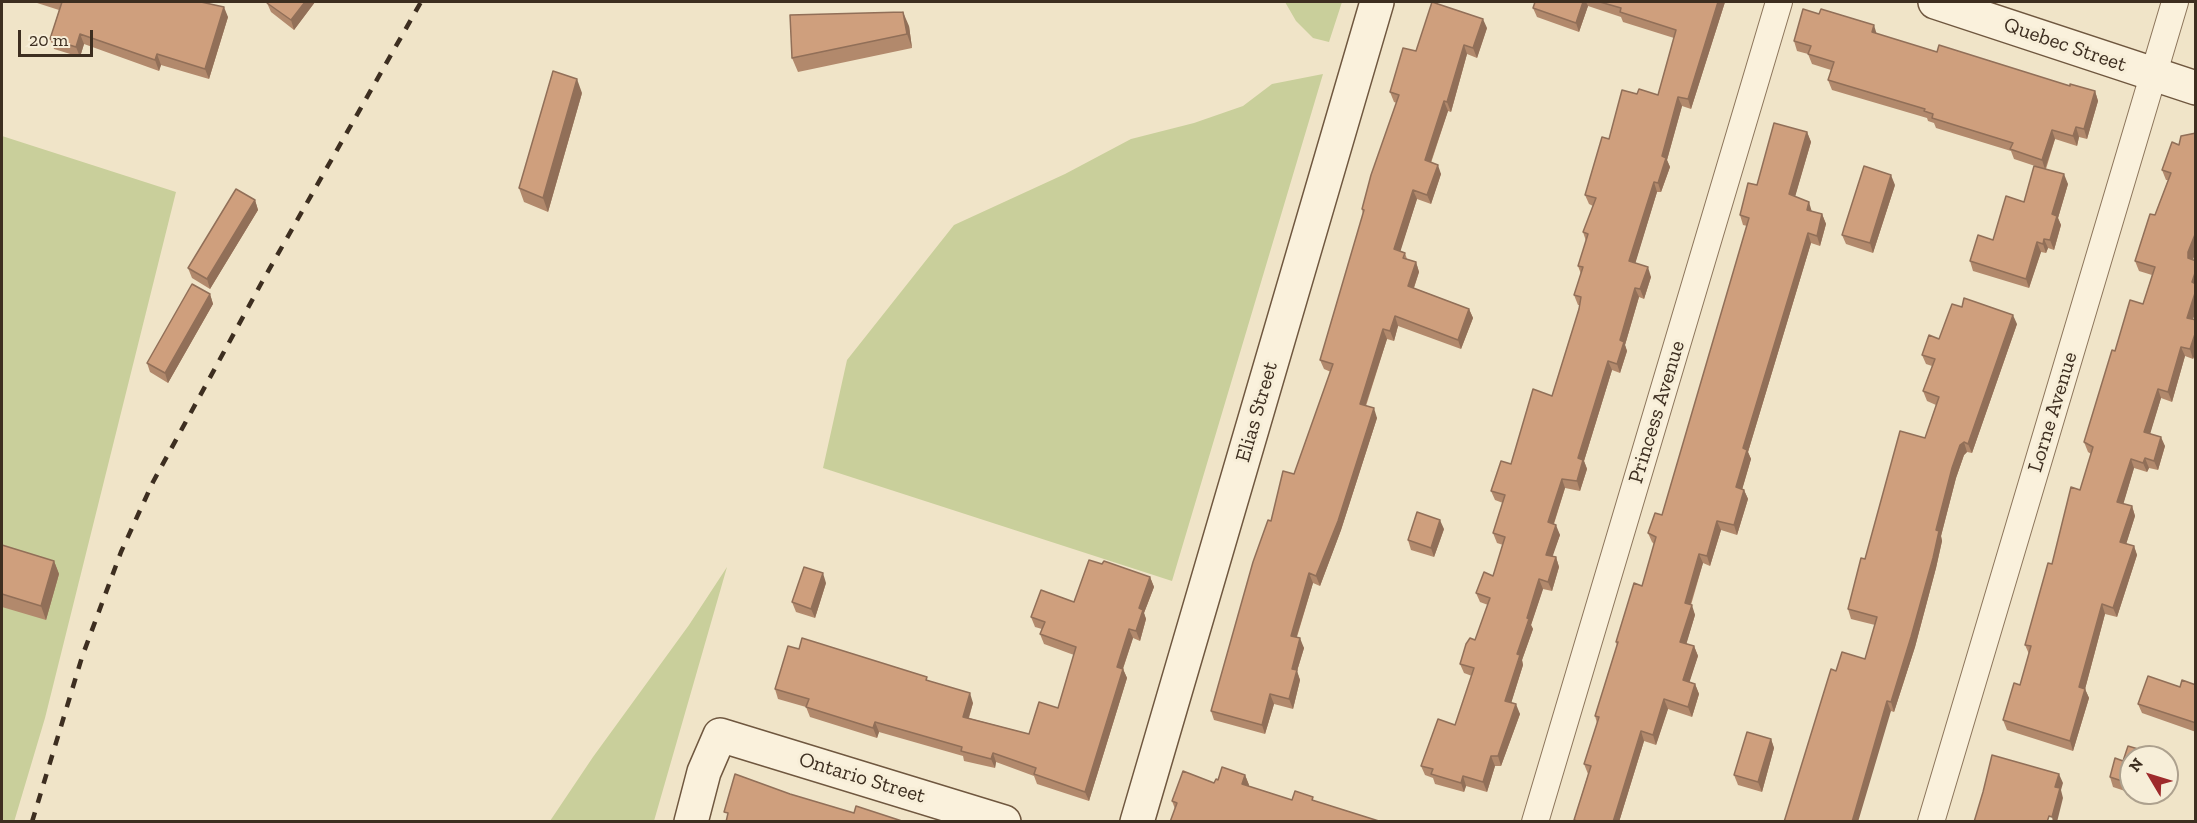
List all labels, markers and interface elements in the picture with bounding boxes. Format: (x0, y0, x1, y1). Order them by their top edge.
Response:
street label: Quebec Street (2000, 12, 2130, 78)
scale bar (21, 18, 96, 56)
text: 20 m (29, 29, 68, 51)
street label: Princess Avenue (1623, 338, 1691, 486)
street label: Lorne Avenue (2023, 349, 2083, 475)
street label: Elias Street (1231, 359, 1283, 465)
north arrow (2119, 745, 2179, 805)
street label: Ontario Street (796, 747, 928, 809)
text: N (2125, 754, 2147, 775)

